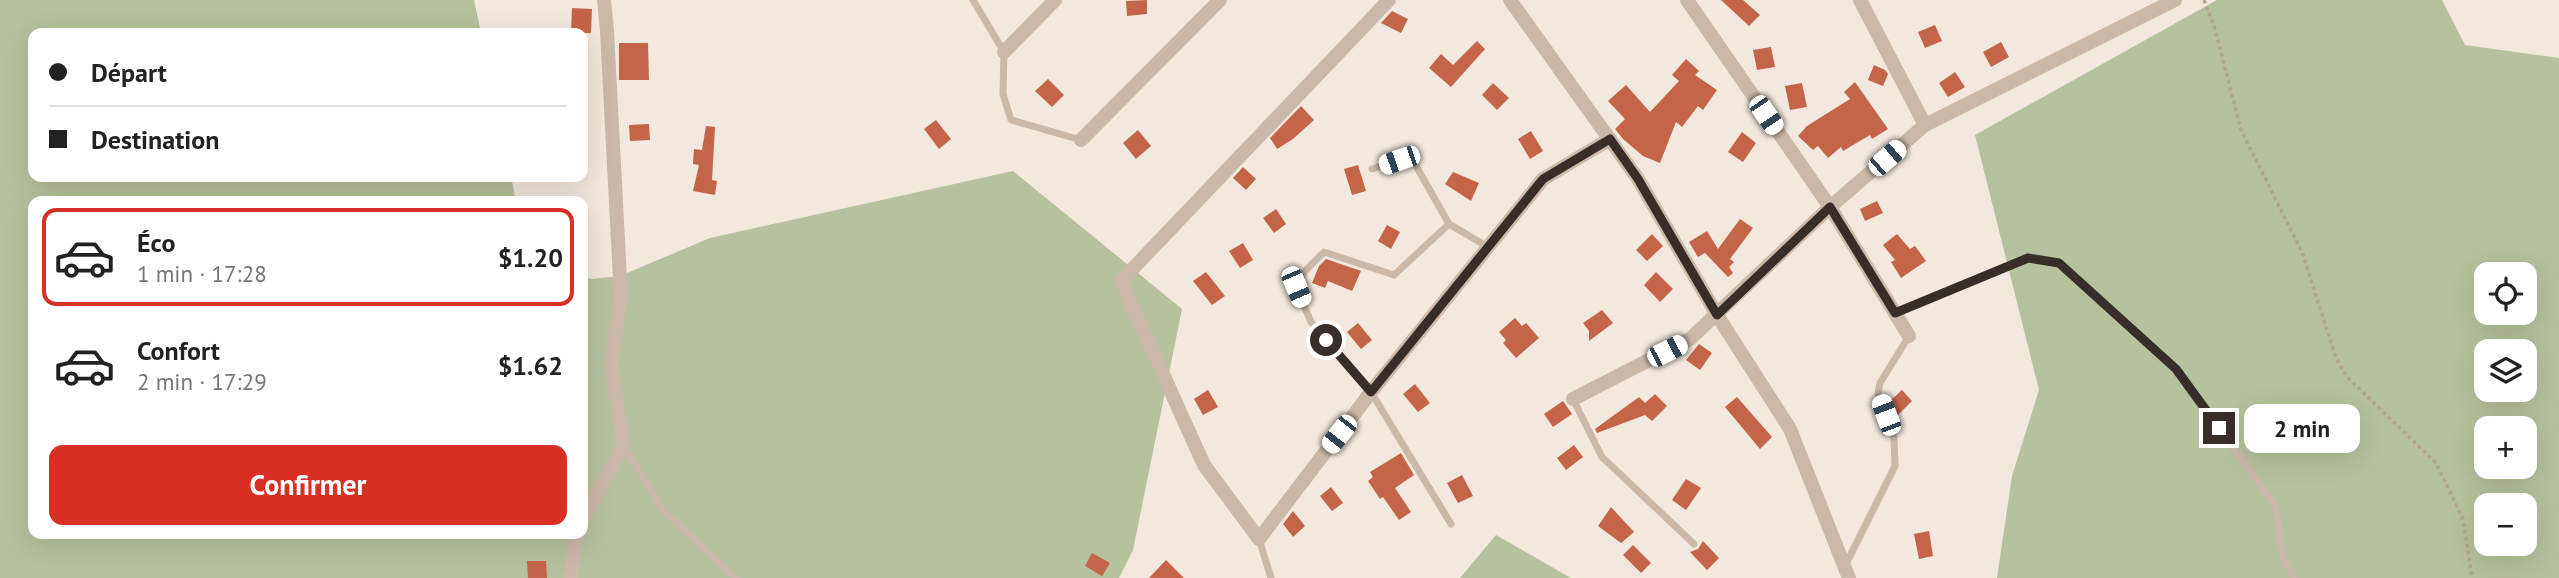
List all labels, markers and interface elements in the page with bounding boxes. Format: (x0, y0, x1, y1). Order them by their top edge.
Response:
text: Départ (91, 56, 167, 89)
car (1746, 92, 1787, 138)
text: Destination (91, 123, 219, 156)
car (1865, 136, 1910, 180)
car (1376, 143, 1423, 177)
icon: car (53, 226, 116, 289)
text: Éco (137, 226, 175, 259)
text: $1.20 (498, 241, 563, 274)
text: 1 min · 17:28 (137, 259, 267, 288)
map controls (2474, 262, 2537, 556)
button: locate (2474, 262, 2537, 325)
car (1279, 264, 1314, 310)
route start (1310, 324, 1342, 356)
car (1644, 332, 1691, 370)
icon: car (53, 334, 116, 397)
text: Confort (137, 334, 220, 367)
button: layers (2474, 339, 2537, 402)
text: $1.62 (498, 349, 563, 382)
text: 2 min · 17:29 (137, 367, 267, 396)
car (1869, 392, 1904, 438)
callout: 2 min (2244, 404, 2359, 452)
car (1318, 411, 1361, 457)
route end (2203, 412, 2235, 444)
text: 2 min (2274, 414, 2330, 443)
button: + (2474, 416, 2537, 479)
button: Confirmer (49, 445, 567, 525)
button: − (2474, 493, 2537, 556)

